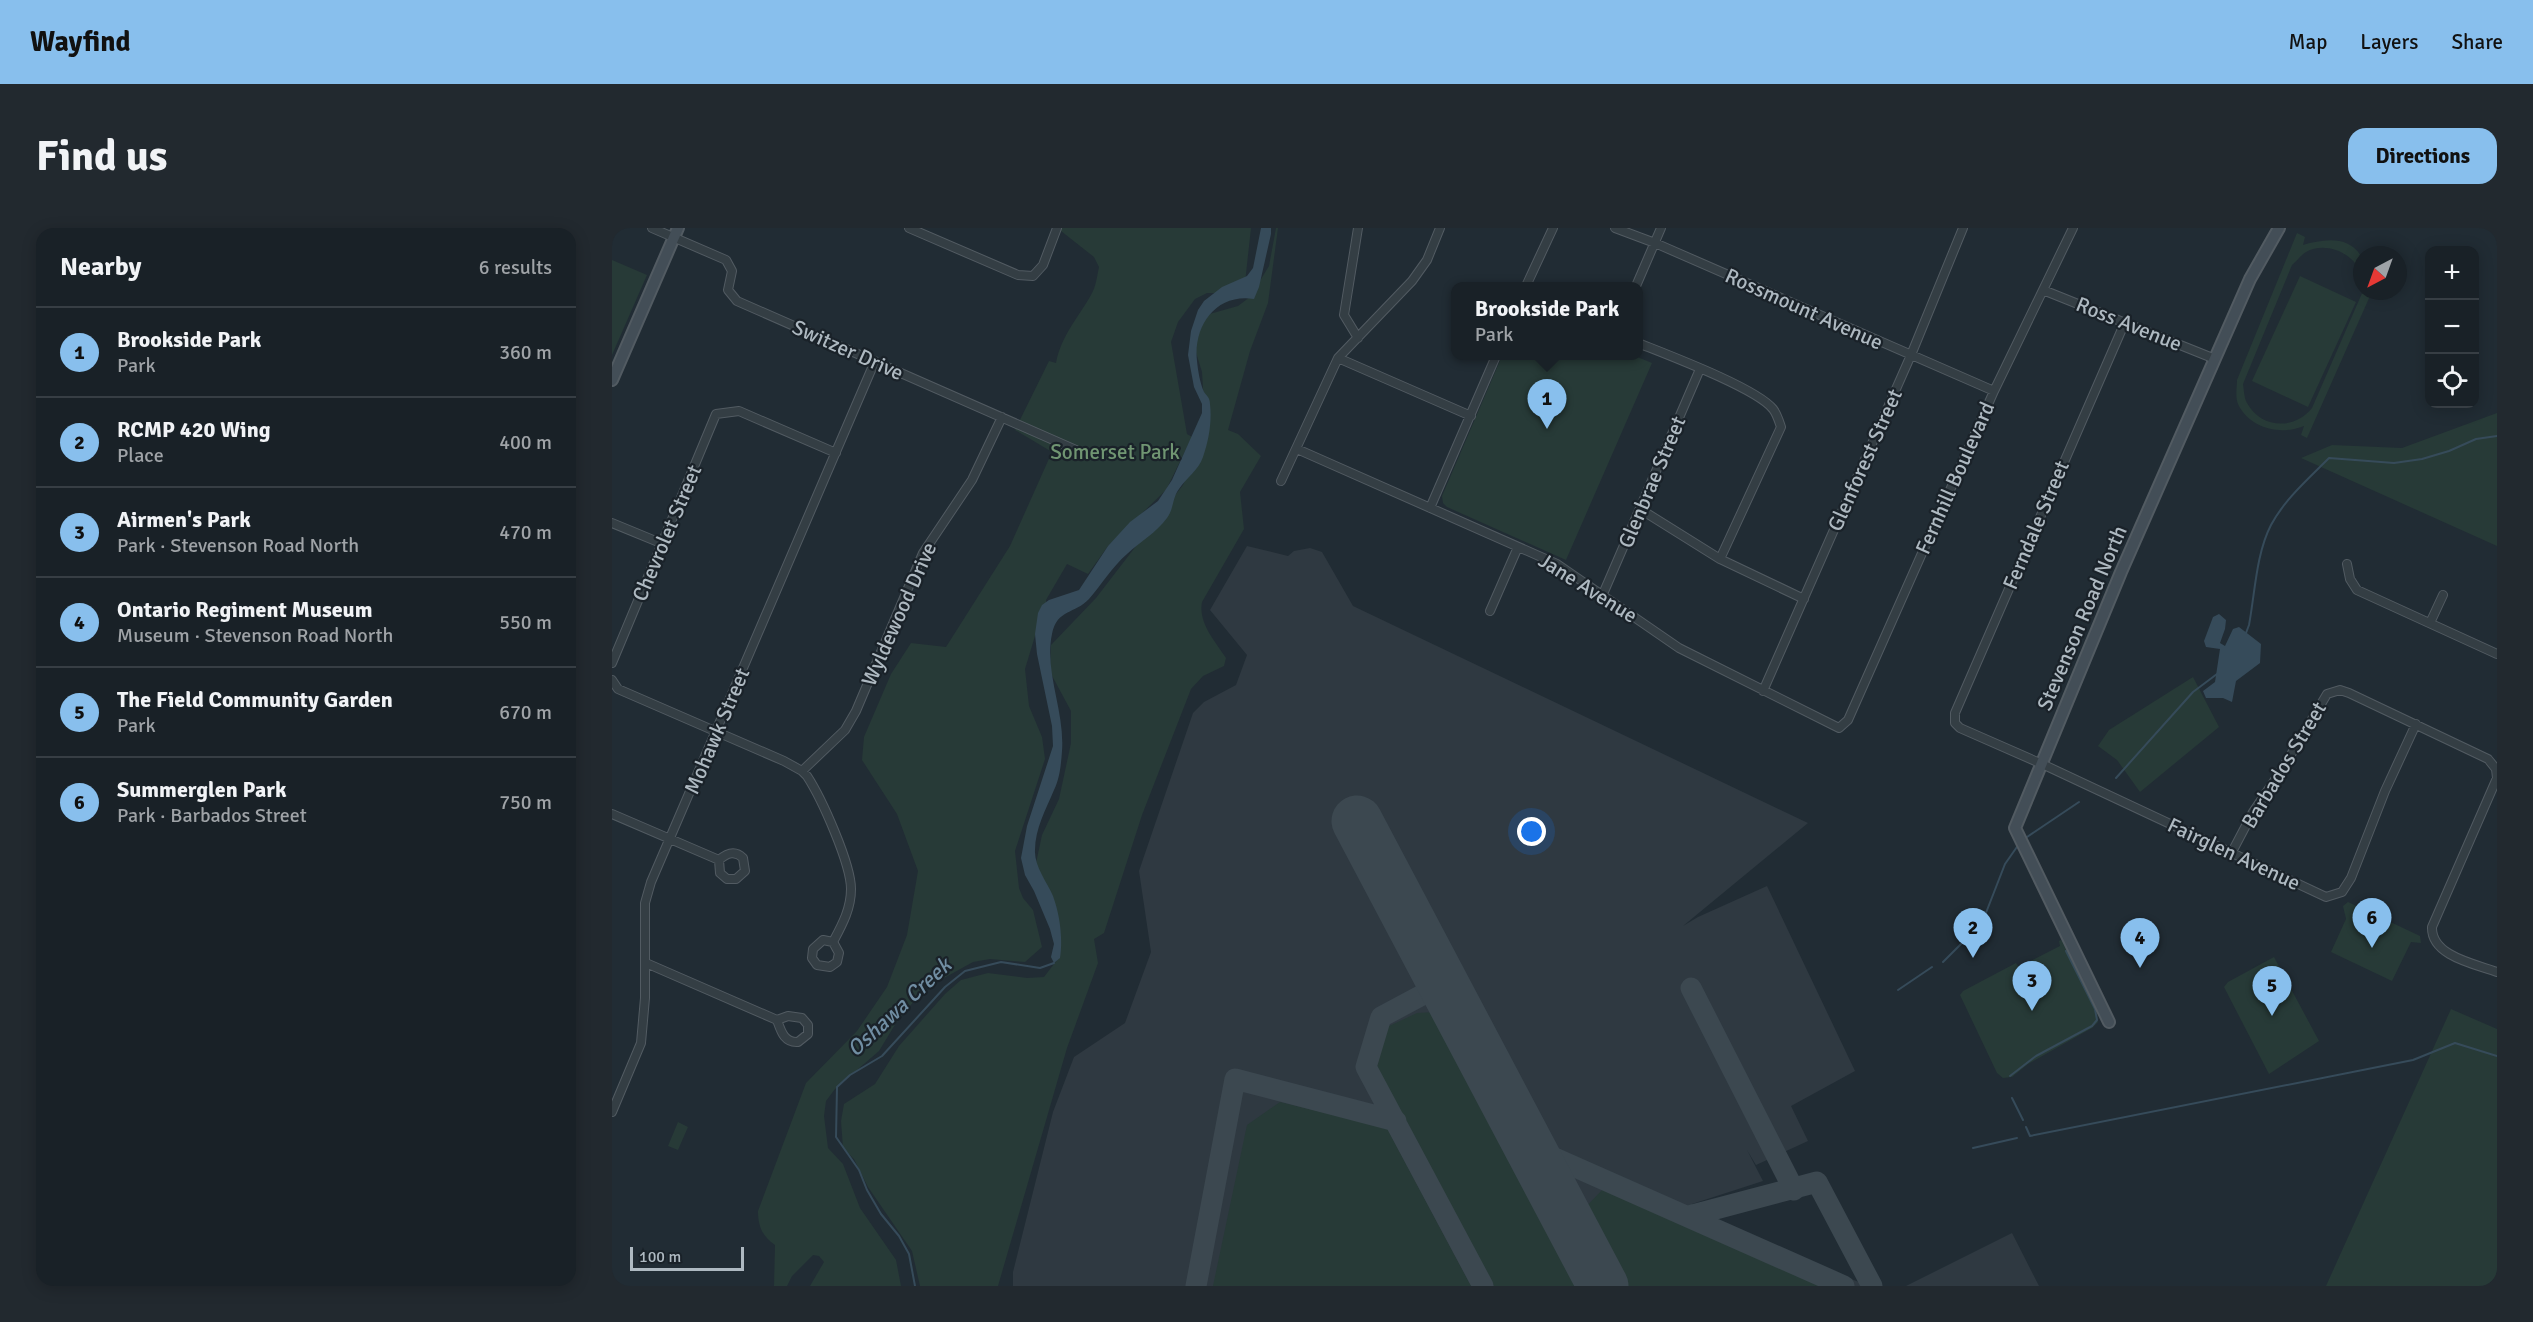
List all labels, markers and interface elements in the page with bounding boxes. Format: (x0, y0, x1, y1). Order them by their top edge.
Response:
text: Wayfind (30, 25, 131, 59)
text: Map (2289, 29, 2327, 55)
text: Layers (2360, 29, 2418, 55)
text: Share (2451, 29, 2503, 55)
button: Directions (2348, 128, 2497, 184)
text: Find us (36, 131, 167, 182)
north arrow (2353, 246, 2407, 300)
map controls (2425, 246, 2479, 408)
button: + (2425, 246, 2479, 300)
text: Nearby (60, 251, 141, 283)
text: 6 results (479, 255, 552, 280)
street label: Rossmount Avenue (1721, 263, 1887, 355)
popup (1451, 282, 1643, 360)
street label: Ross Avenue (2072, 291, 2186, 357)
text: Brookside Park (1475, 295, 1619, 322)
button: − (2425, 300, 2479, 354)
street label: Switzer Drive (788, 314, 908, 386)
text: Park (1475, 322, 1513, 347)
text: Brookside Park (117, 326, 261, 353)
text: 1 (74, 340, 85, 365)
text: 360 m (499, 340, 552, 365)
text: Park (117, 353, 155, 378)
button: locate (2425, 354, 2479, 408)
pin: 1 (1528, 380, 1566, 429)
street label: Glenforest Street (1822, 385, 1908, 535)
street label: Fernhill Boulevard (1910, 398, 2000, 558)
street label: Glenbrae Street (1613, 412, 1691, 552)
text: RCMP 420 Wing (117, 416, 271, 443)
text: 2 (74, 430, 85, 455)
text: 400 m (499, 430, 552, 455)
park label: Somerset Park (1050, 439, 1180, 465)
text: Place (117, 443, 164, 468)
street label: Ferndale Street (1997, 457, 2075, 593)
street label: Chevrolet Street (627, 461, 707, 605)
text: Airmen's Park (117, 506, 251, 533)
text: 3 (74, 520, 85, 545)
text: 470 m (499, 520, 552, 545)
street label: Stevenson Road North (2031, 522, 2133, 714)
text: Park · Stevenson Road North (117, 533, 359, 558)
street label: Wyldewood Drive (856, 538, 942, 690)
street label: Jane Avenue (1534, 547, 1642, 629)
text: Ontario Regiment Museum (117, 596, 372, 623)
text: 4 (74, 610, 85, 635)
text: 550 m (499, 610, 552, 635)
text: Museum · Stevenson Road North (117, 623, 393, 648)
street label: Mohawk Street (679, 664, 755, 798)
text: The Field Community Garden (117, 686, 393, 713)
street label: Barbados Street (2236, 697, 2332, 833)
text: 5 (74, 700, 85, 725)
text: 670 m (499, 700, 552, 725)
text: Park (117, 713, 155, 738)
text: Summerglen Park (117, 776, 287, 803)
text: 6 (74, 790, 85, 815)
text: 750 m (499, 790, 552, 815)
text: Park · Barbados Street (117, 803, 307, 828)
street label: Fairglen Avenue (2163, 812, 2305, 896)
your location (1517, 817, 1546, 846)
pin: 6 (2352, 898, 2392, 948)
pin: 2 (1954, 908, 1992, 958)
pin: 4 (2120, 918, 2159, 968)
water label: Oshawa Creek (841, 951, 958, 1062)
pin: 3 (2012, 962, 2052, 1011)
pin: 5 (2252, 966, 2292, 1016)
scale bar (630, 1244, 744, 1272)
text: 100 m (639, 1247, 681, 1267)

